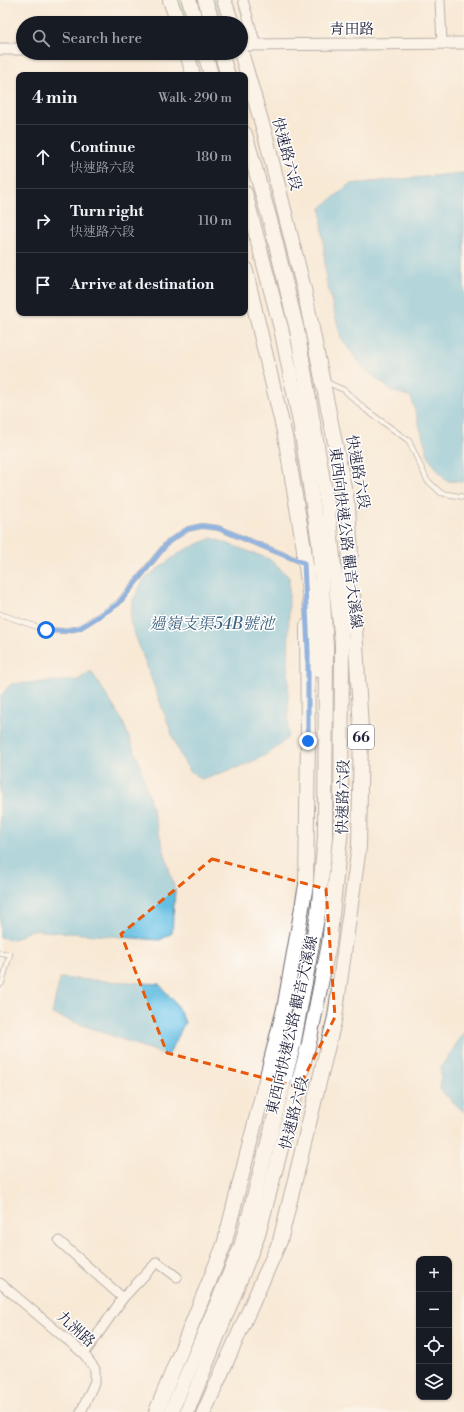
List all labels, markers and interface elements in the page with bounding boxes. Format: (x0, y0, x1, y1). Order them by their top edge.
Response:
search box (16, 16, 248, 60)
street label: 青田路 (329, 20, 375, 39)
icon: search (30, 27, 52, 49)
text: Search here (62, 29, 142, 48)
text: 4 min (32, 87, 77, 109)
text: Walk · 290 m (158, 90, 232, 106)
street label: 快速路六段 (268, 115, 305, 193)
text: Continue (70, 138, 135, 157)
icon: ahead (32, 146, 54, 168)
text: 180 m (196, 149, 232, 165)
text: 快速路六段 (70, 160, 135, 176)
text: Turn right (70, 202, 144, 221)
icon: right (32, 210, 54, 232)
text: 110 m (198, 213, 232, 229)
text: 快速路六段 (70, 224, 135, 240)
icon: arrive (32, 274, 54, 296)
text: Arrive at destination (70, 275, 214, 294)
street label: 快速路六段 (342, 433, 373, 511)
street label: 東西向快速公路 觀音大溪線 (325, 446, 366, 630)
water label: 過嶺支渠54B號池 (150, 614, 276, 634)
route start (37, 621, 55, 639)
road number: 66 (348, 725, 374, 749)
route end (299, 732, 317, 750)
street label: 快速路六段 (333, 759, 354, 835)
street label: 東西向快速公路 觀音大溪線 (263, 934, 322, 1116)
street label: 快速路六段 (276, 1074, 313, 1152)
map controls (416, 1256, 452, 1400)
button: + (416, 1256, 452, 1292)
button: − (416, 1292, 452, 1328)
street label: 九洲路 (53, 1307, 99, 1351)
button: locate (416, 1328, 452, 1364)
button: layers (416, 1364, 452, 1400)

